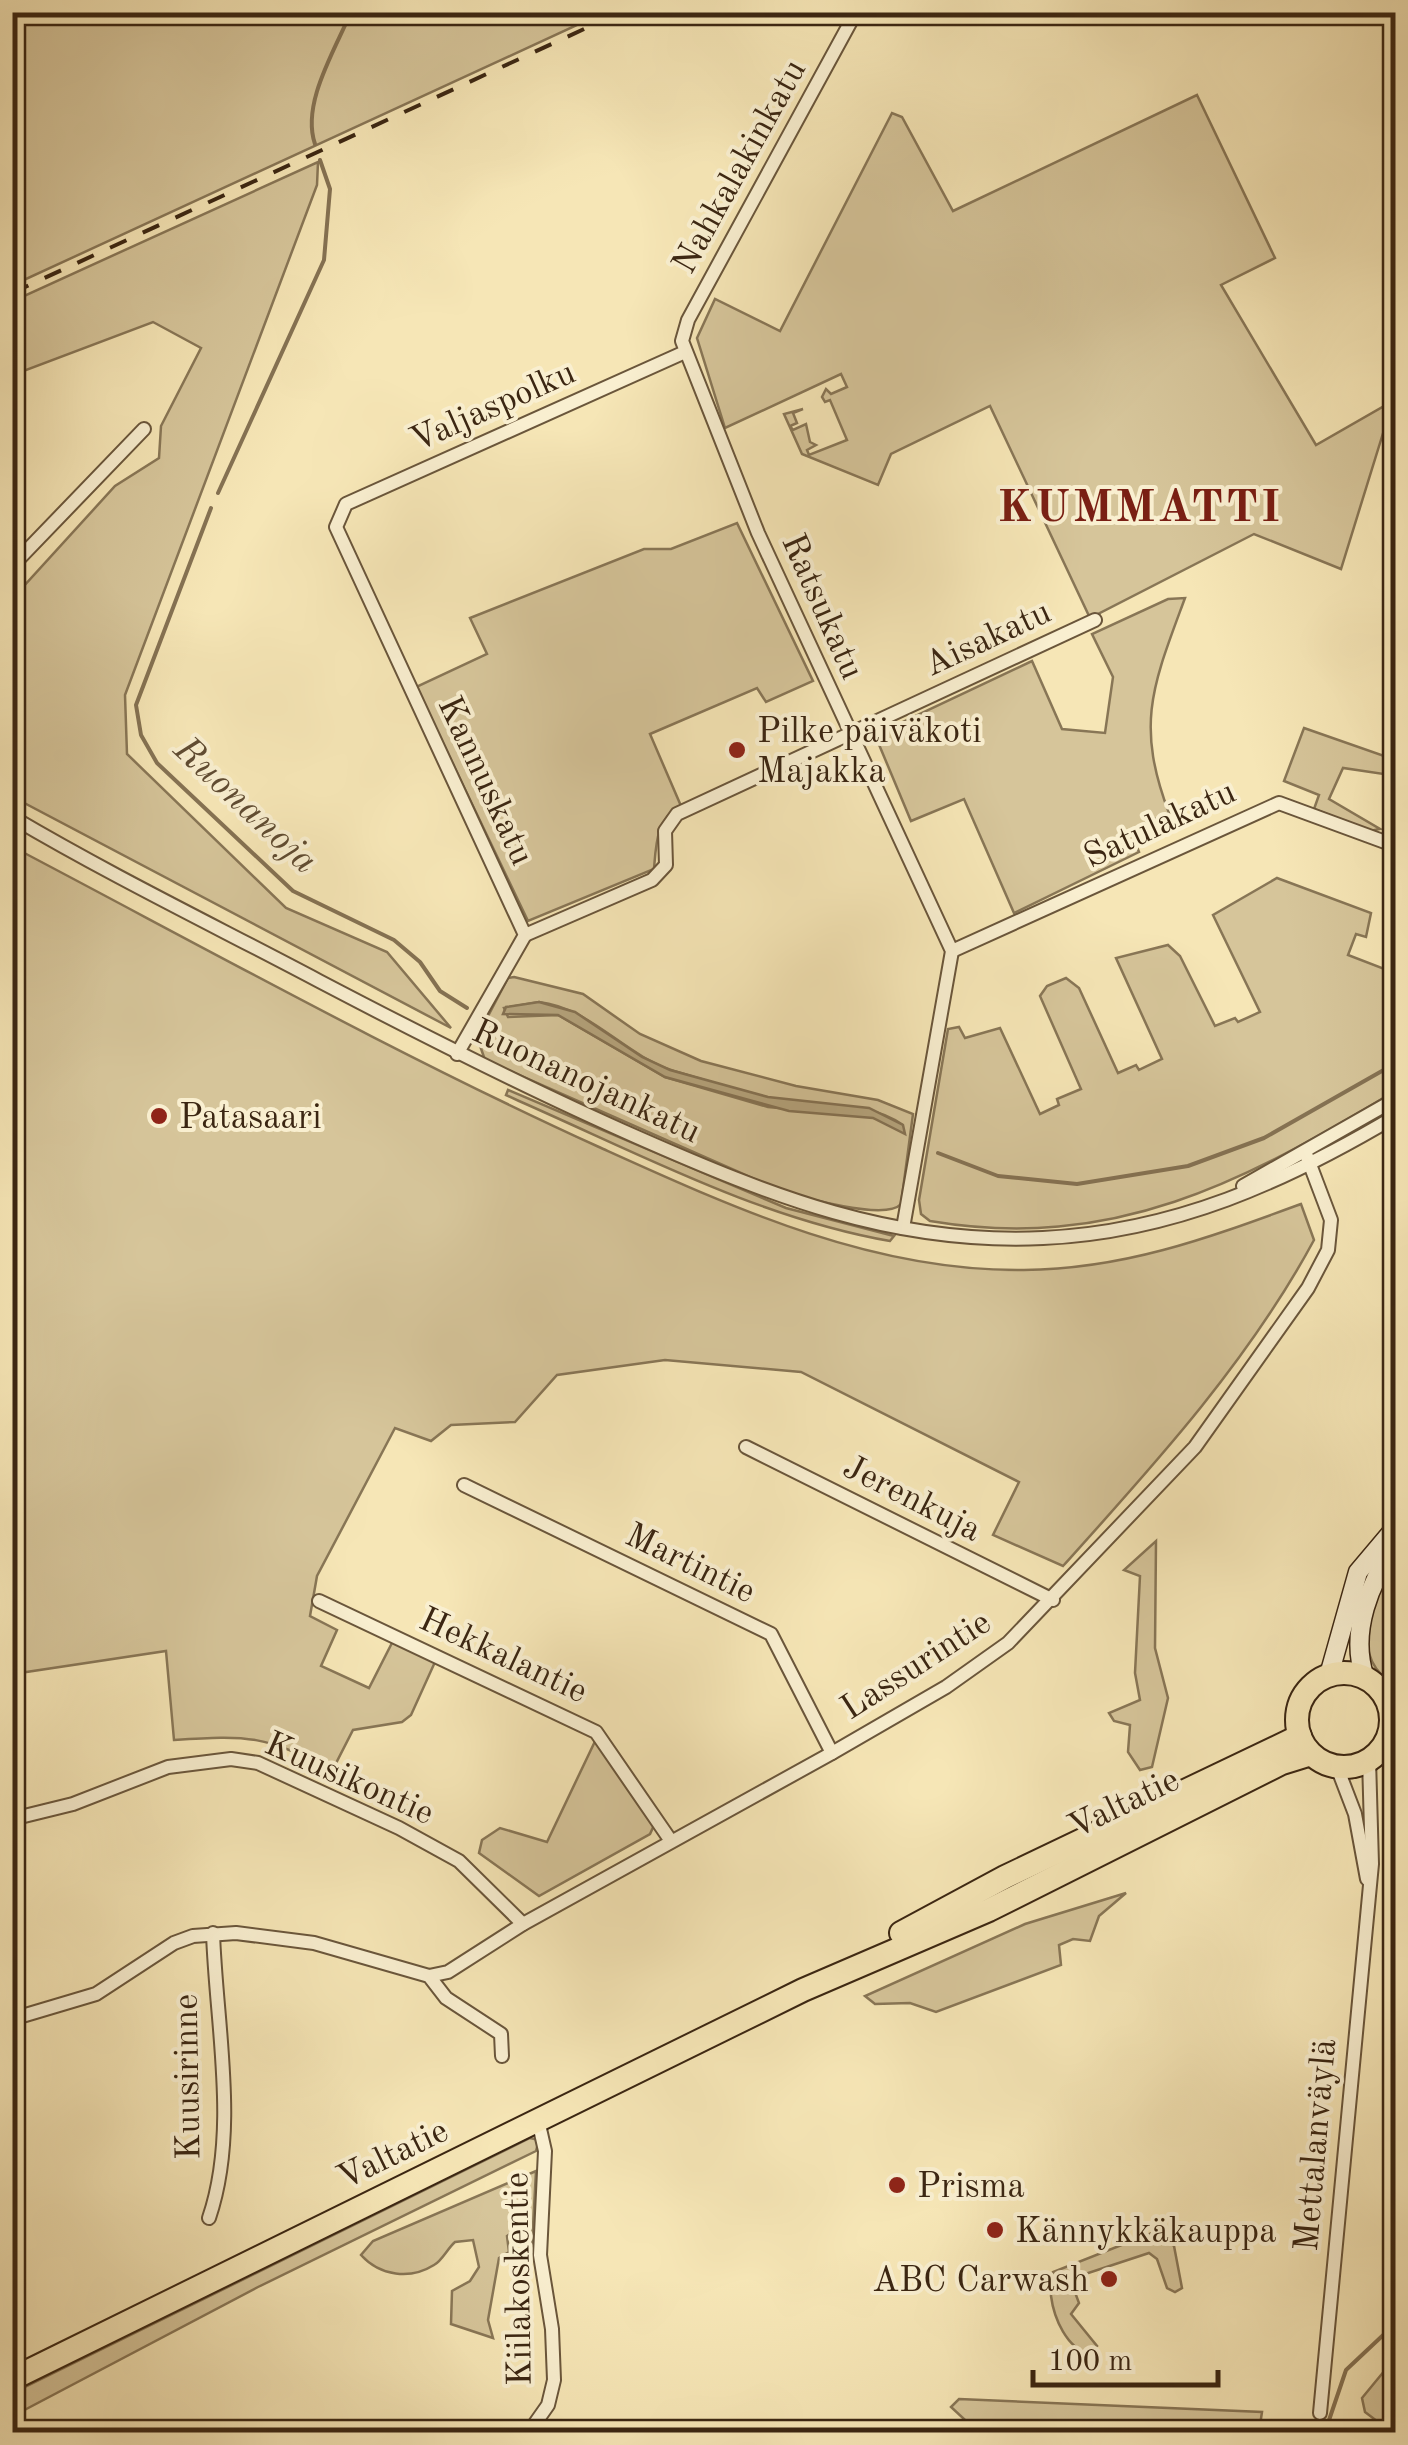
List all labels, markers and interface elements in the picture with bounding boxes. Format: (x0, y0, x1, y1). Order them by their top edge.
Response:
street label: Nahkalakinkatu (667, 54, 813, 280)
street label: Valjaspolku (405, 355, 581, 459)
district label: KUMMATTI (997, 487, 1283, 532)
street label: Ratsukatu (774, 529, 869, 685)
street label: Aisakatu (919, 595, 1057, 684)
street label: Kannuskatu (430, 691, 539, 871)
place label: Pilke päiväkoti Majakka (757, 715, 982, 790)
water label: Ruonanoja (165, 730, 324, 882)
marker: Pilke päiväkoti Majakka (726, 739, 748, 761)
street label: Satulakatu (1079, 775, 1241, 876)
street label: Ruonanojankatu (466, 1014, 705, 1150)
place label: Patasaari (179, 1101, 322, 1136)
marker: Patasaari (148, 1105, 170, 1127)
street label: Jerenkuja (837, 1450, 987, 1549)
street label: Martintie (620, 1518, 760, 1611)
street label: Hekkalantie (414, 1602, 592, 1710)
street label: Lassurintie (835, 1605, 997, 1727)
street label: Kuusikontie (259, 1727, 439, 1832)
street label: Valtatie (1063, 1763, 1185, 1846)
street label: Kuusirinne (170, 1994, 207, 2160)
street label: Mettalanväylä (1290, 2037, 1343, 2253)
street label: Valtatie (332, 2114, 454, 2197)
place label: Prisma (917, 2170, 1025, 2205)
street label: Kiilakoskentie (500, 2172, 539, 2386)
marker: Prisma (886, 2174, 908, 2196)
place label: Kännykkäkauppa (1015, 2215, 1277, 2250)
marker: Kännykkäkauppa (984, 2219, 1006, 2241)
place label: ABC Carwash (872, 2264, 1089, 2299)
marker: ABC Carwash (1098, 2268, 1120, 2290)
scale bar (1033, 2325, 1218, 2387)
text: 100 m (1048, 2347, 1132, 2377)

